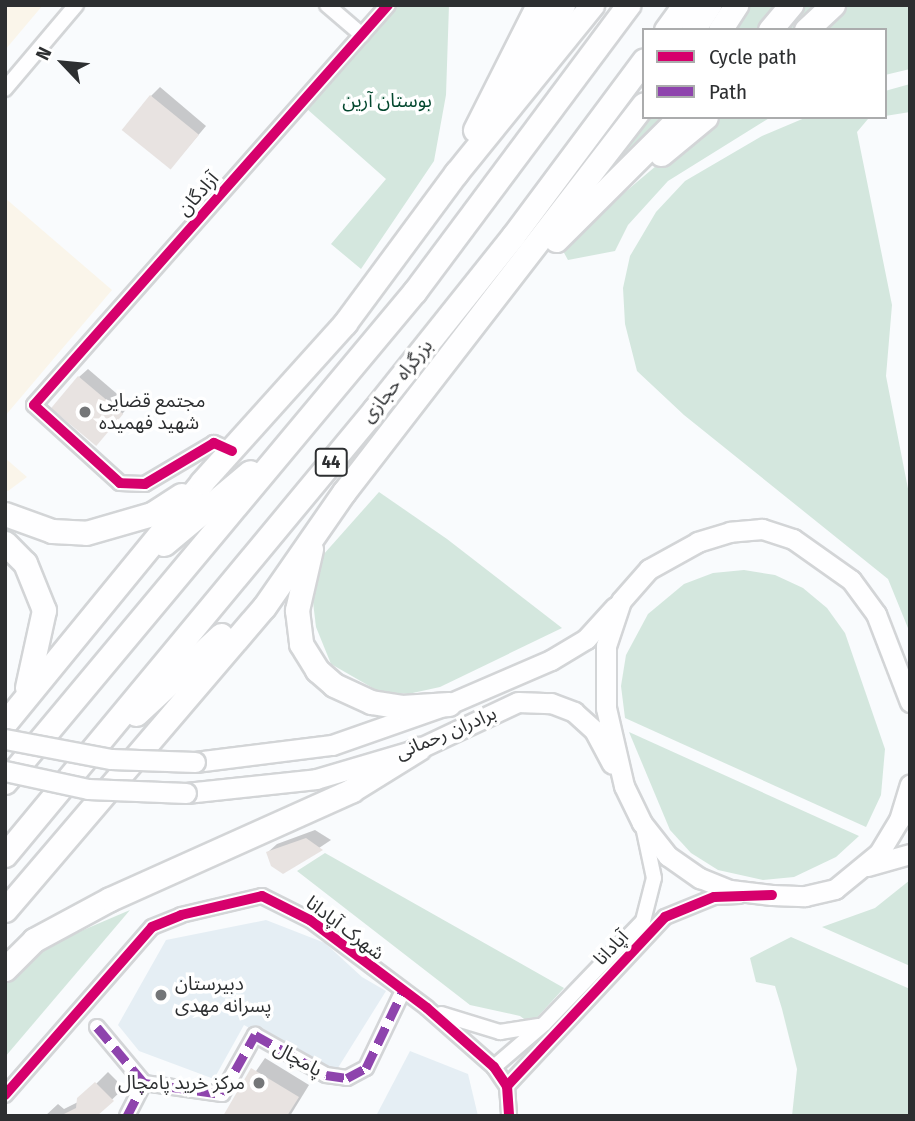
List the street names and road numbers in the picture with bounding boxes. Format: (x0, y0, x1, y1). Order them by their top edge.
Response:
street label: آزادگان (172, 167, 224, 221)
street label: بزرگراه حجازی (356, 335, 438, 427)
road number: 44 (314, 448, 348, 476)
street label: برادران رحمانی (392, 702, 500, 764)
street label: شهرک آپادانا (301, 891, 389, 965)
street label: آپادانا (589, 926, 633, 970)
street label: پامچال (270, 1036, 326, 1082)

